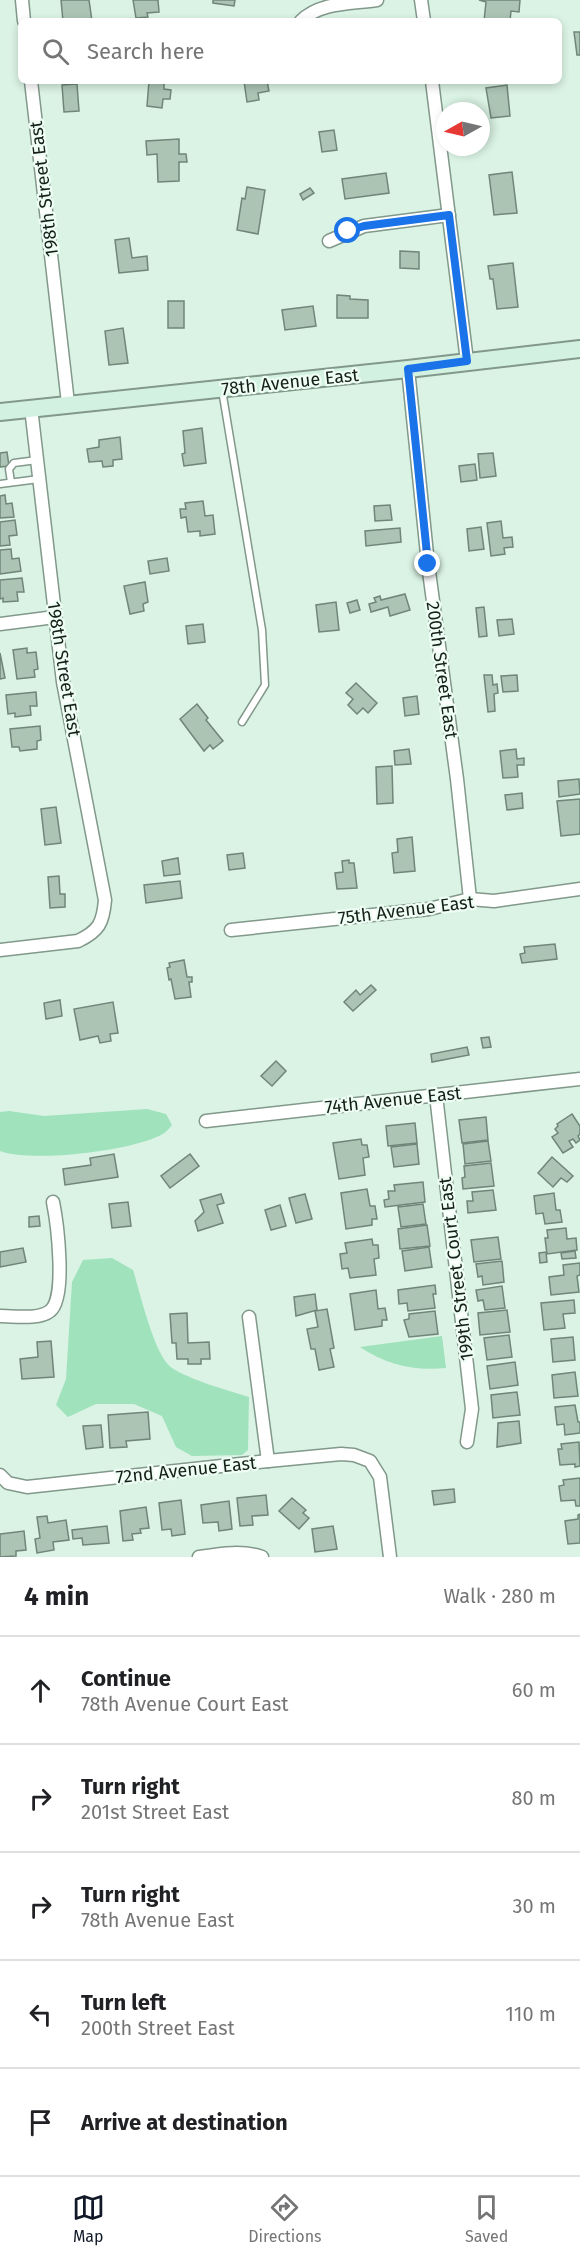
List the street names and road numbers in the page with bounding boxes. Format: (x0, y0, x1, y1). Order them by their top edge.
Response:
street label: 198th Street East (25, 119, 63, 258)
street label: 78th Avenue East (220, 364, 360, 400)
street label: 198th Street East (42, 600, 86, 739)
street label: 200th Street East (421, 600, 463, 741)
street label: 75th Avenue East (337, 891, 476, 929)
street label: 74th Avenue East (324, 1082, 463, 1118)
street label: 199th Street Court East (434, 1175, 478, 1362)
street label: 72nd Avenue East (115, 1452, 258, 1488)

